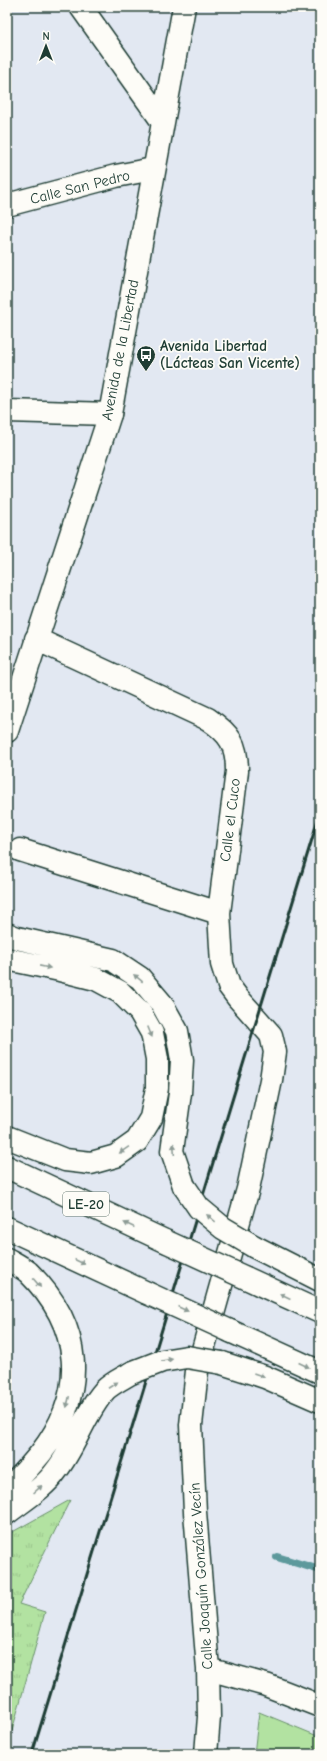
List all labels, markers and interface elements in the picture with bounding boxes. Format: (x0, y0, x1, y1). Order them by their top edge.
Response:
north arrow (26, 26, 66, 66)
text: N (42, 30, 50, 43)
street label: Calle San Pedro (28, 166, 132, 208)
street label: Avenida de la Libertad (98, 278, 142, 422)
place label: Avenida Libertad (Lácteas San Vicente) (160, 337, 300, 372)
bus stop icon: Avenida Libertad (Lácteas San Vicente) (135, 344, 157, 372)
street label: Calle el Cuco (216, 777, 244, 863)
one-way arrow (39, 964, 51, 970)
one-way arrow (133, 973, 143, 982)
one-way arrow (147, 1026, 153, 1037)
one-way arrow (170, 1143, 177, 1155)
one-way arrow (119, 1146, 130, 1154)
road number: LE-20 (63, 1192, 109, 1216)
one-way arrow (206, 1214, 217, 1223)
one-way arrow (124, 1222, 135, 1228)
one-way arrow (75, 1259, 86, 1265)
one-way arrow (33, 1278, 42, 1288)
one-way arrow (279, 1293, 290, 1299)
one-way arrow (177, 1306, 188, 1312)
one-way arrow (161, 1357, 173, 1363)
one-way arrow (298, 1362, 310, 1368)
one-way arrow (254, 1372, 266, 1378)
one-way arrow (108, 1381, 118, 1389)
one-way arrow (64, 1396, 70, 1409)
street label: Calle Joaquín González Vecín (185, 1482, 217, 1670)
one-way arrow (33, 1484, 43, 1493)

